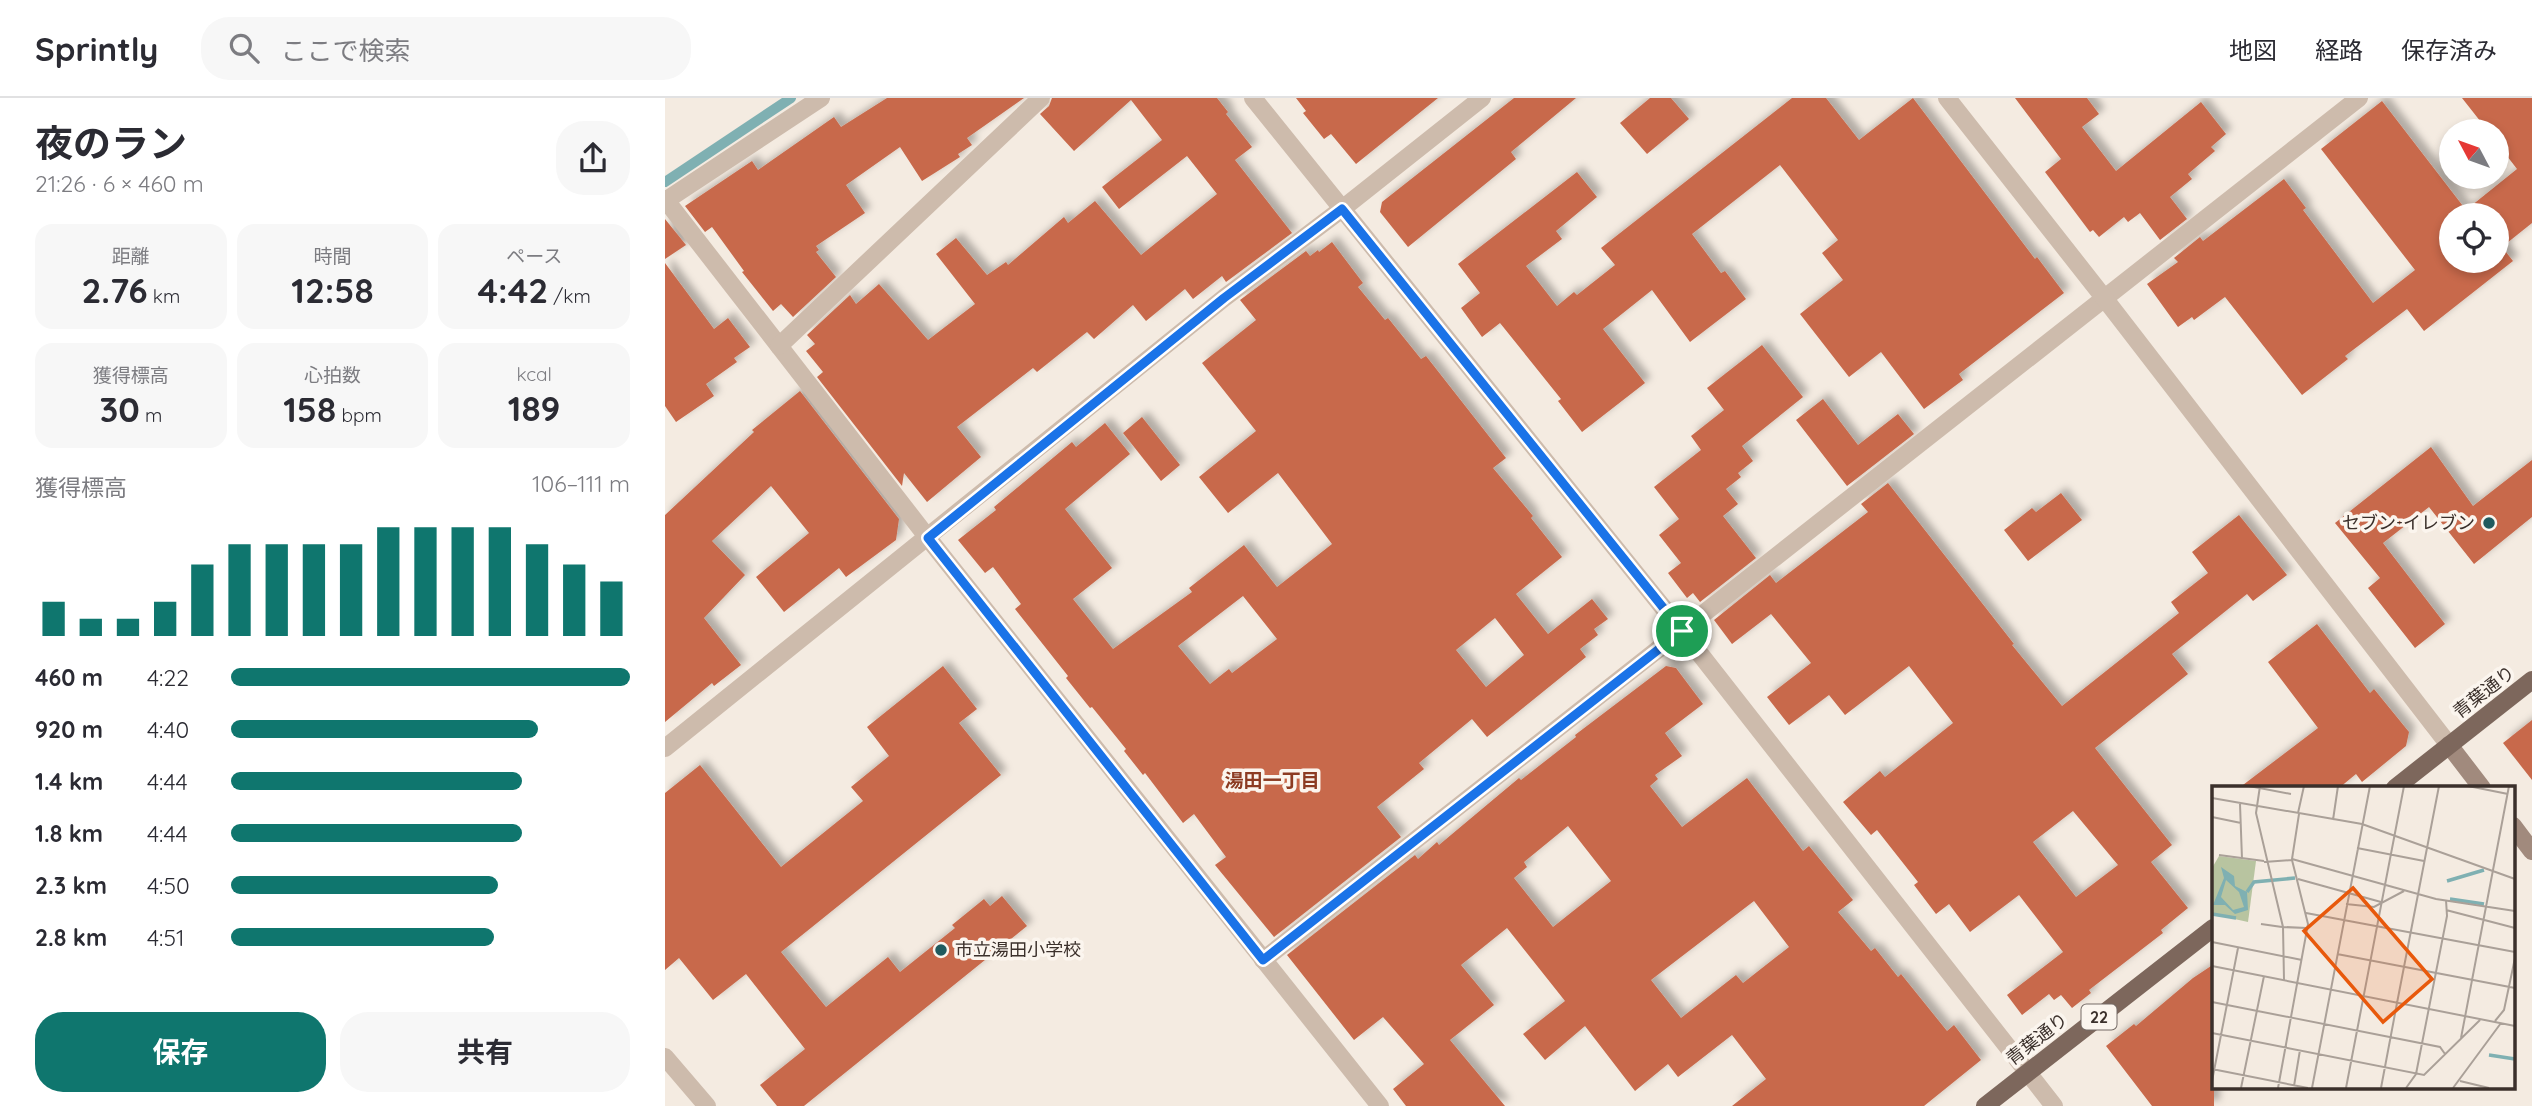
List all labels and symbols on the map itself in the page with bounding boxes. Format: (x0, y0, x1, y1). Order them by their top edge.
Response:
north arrow (2439, 119, 2509, 189)
place label: セブン-イレブン (2342, 511, 2475, 534)
marker: セブン-イレブン (2481, 515, 2497, 531)
pin (1652, 601, 1712, 661)
street label: 青葉通り (2448, 660, 2519, 723)
district label: 湯田一丁目 (1224, 768, 1320, 792)
inset map (2212, 786, 2515, 1088)
place label: 市立湯田小学校 (955, 938, 1081, 961)
marker: 市立湯田小学校 (933, 942, 949, 958)
road number: 22 (2081, 1004, 2117, 1029)
street label: 青葉通り (2001, 1007, 2072, 1070)

